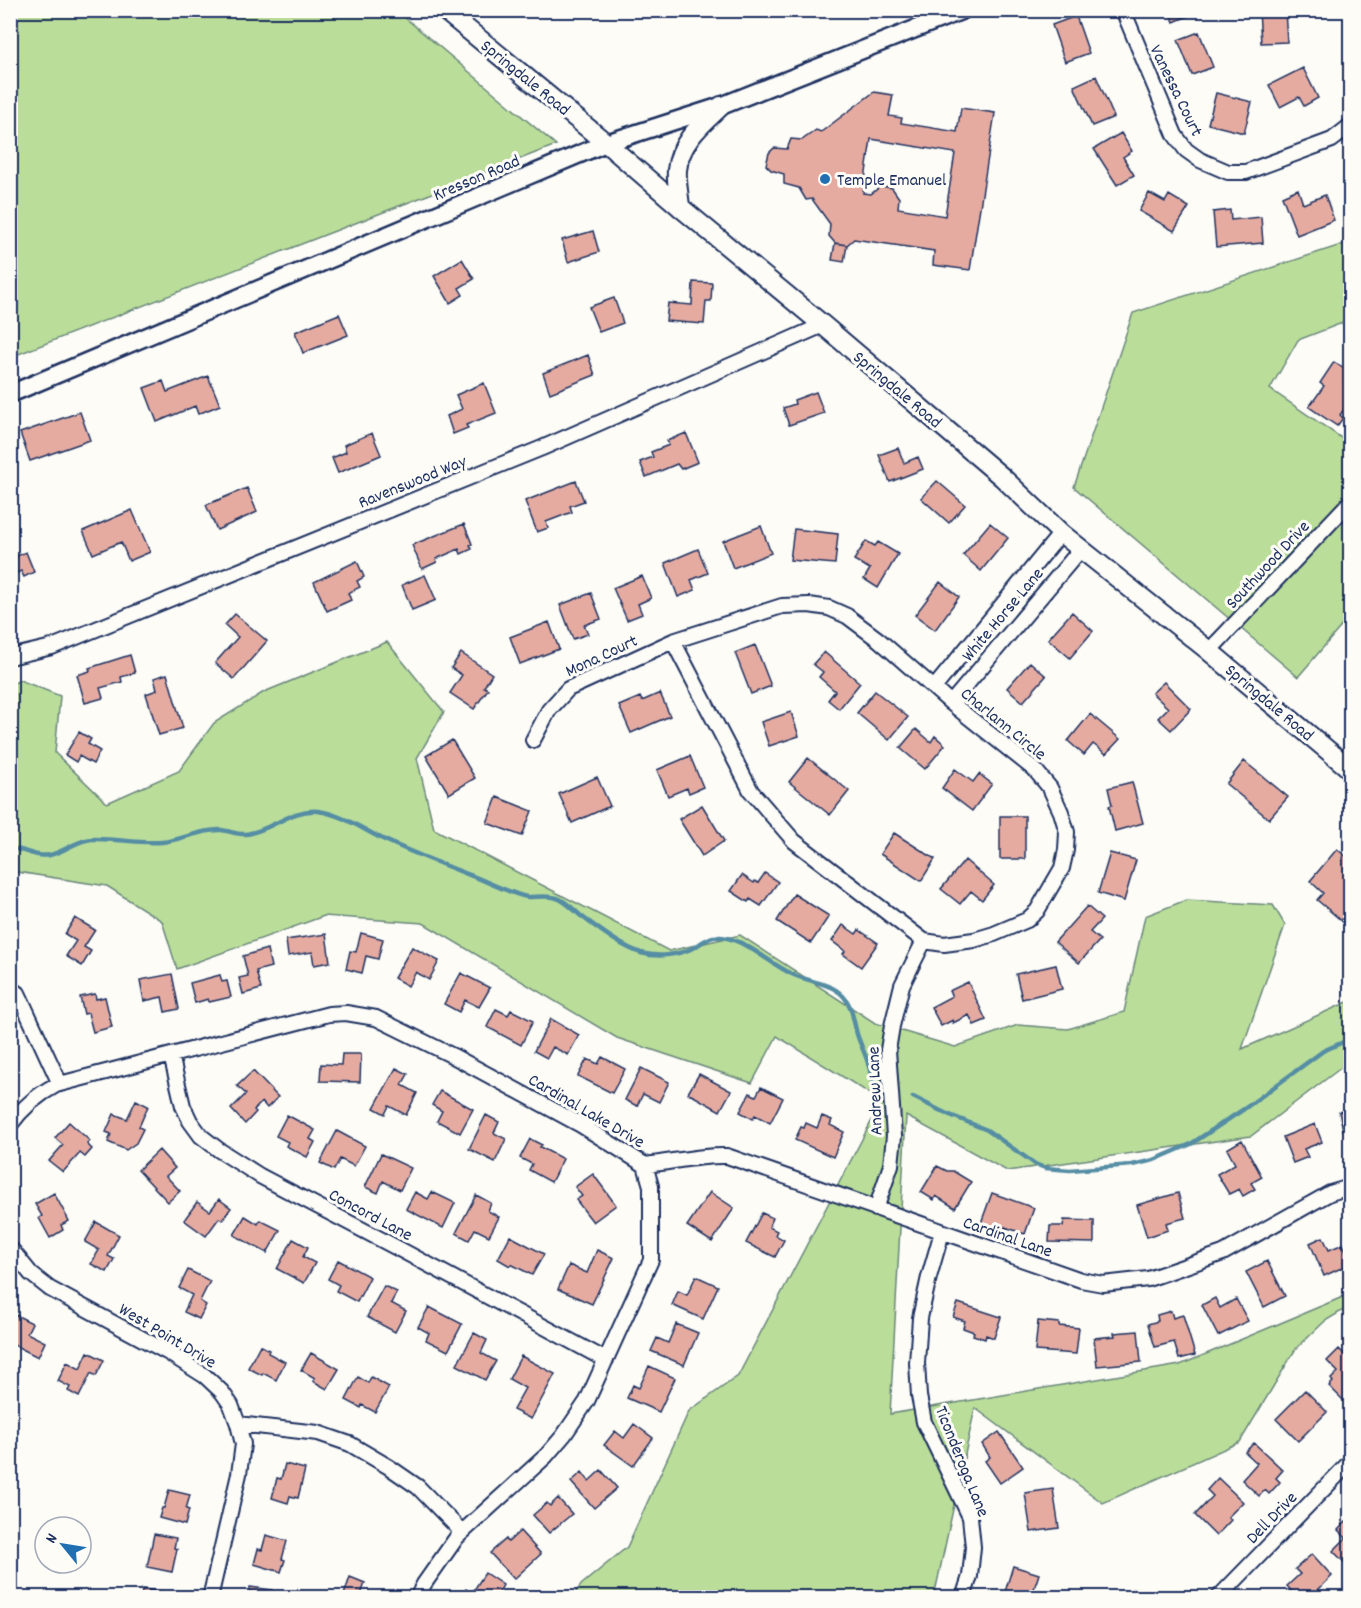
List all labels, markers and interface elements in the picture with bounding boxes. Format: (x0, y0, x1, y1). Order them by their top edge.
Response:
street label: Springdale Road (474, 35, 575, 123)
street label: Vanessa Court (1142, 41, 1208, 141)
street label: Kresson Road (430, 150, 524, 209)
place label: Temple Emanuel (837, 169, 947, 194)
marker: Temple Emanuel (818, 172, 832, 186)
street label: Springdale Road (847, 346, 946, 436)
street label: Ravenswood Way (355, 450, 471, 516)
street label: Southwood Drive (1221, 516, 1317, 616)
street label: White Horse Lane (957, 563, 1051, 668)
street label: Mona Court (562, 629, 643, 685)
street label: Springdale Road (1219, 659, 1318, 749)
street label: Charlann Circle (954, 682, 1051, 767)
street label: Andrew Lane (862, 1046, 891, 1136)
street label: Cardinal Lake Drive (523, 1069, 649, 1156)
street label: Concord Lane (323, 1184, 416, 1249)
street label: Cardinal Lane (959, 1211, 1055, 1265)
street label: West Point Drive (113, 1298, 220, 1376)
street label: Ticonderoga Lane (927, 1403, 994, 1521)
street label: Dell Drive (1241, 1487, 1304, 1551)
north arrow (33, 1515, 93, 1575)
text: N (40, 1529, 64, 1548)

